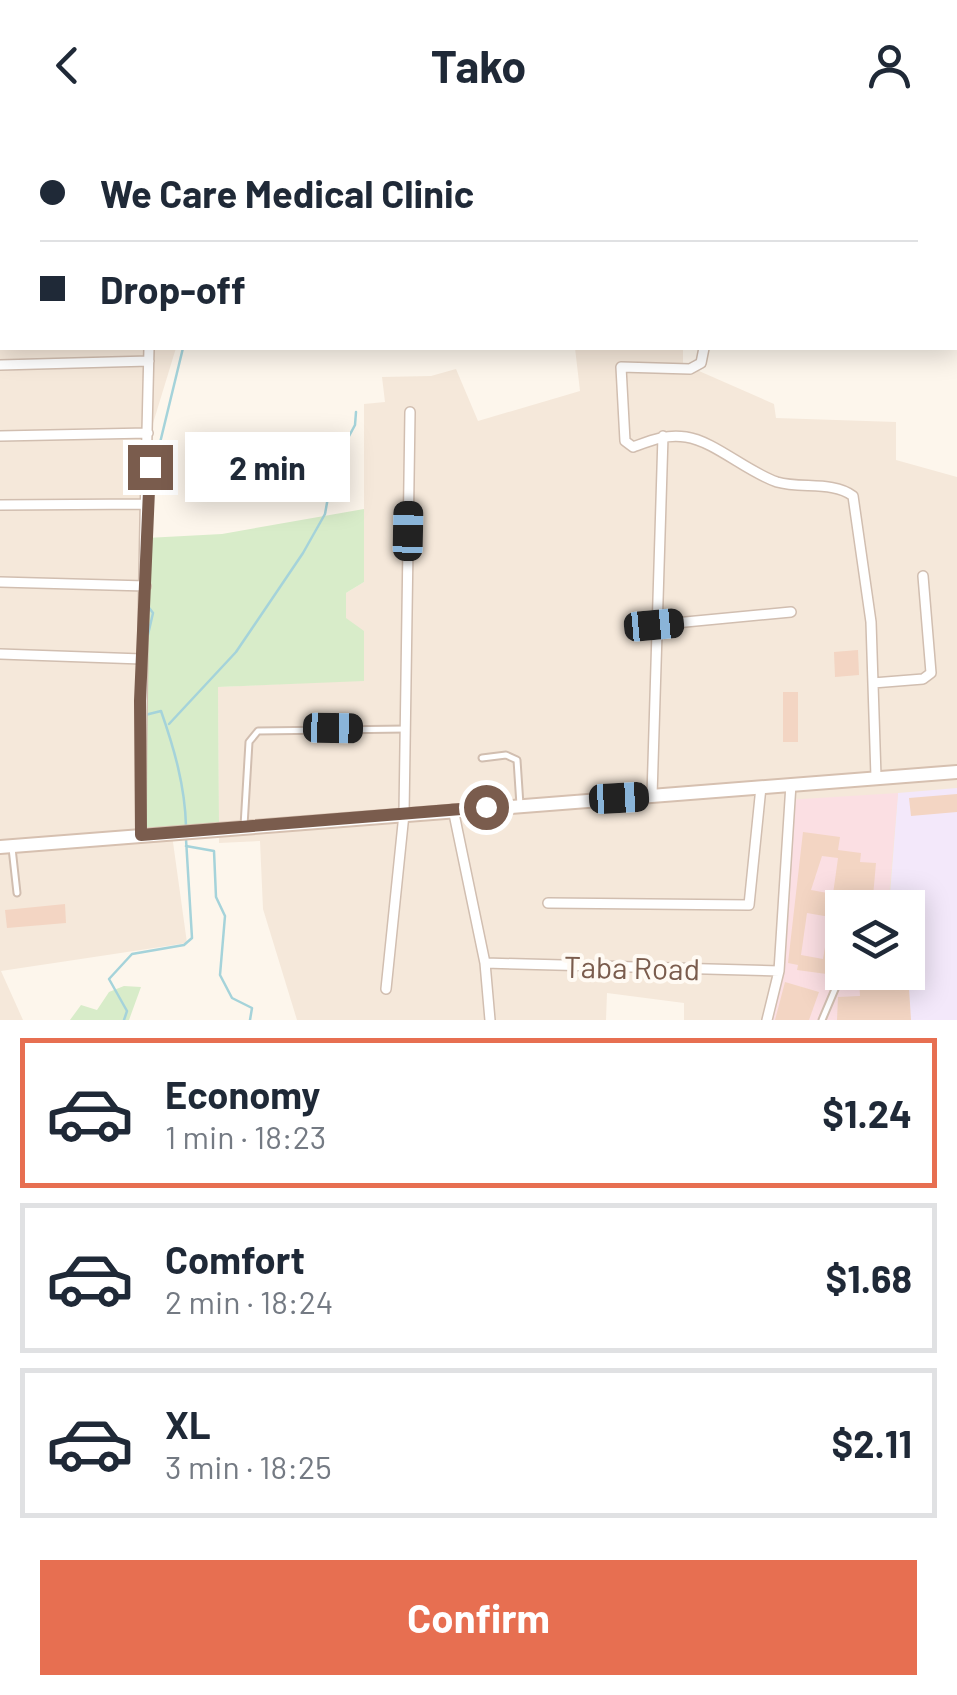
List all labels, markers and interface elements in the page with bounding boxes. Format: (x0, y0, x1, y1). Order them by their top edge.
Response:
icon: back (40, 38, 95, 93)
text: Tako (431, 38, 526, 92)
icon: person (862, 38, 917, 93)
text: We Care Medical Clinic (100, 170, 474, 216)
text: Drop-off (100, 266, 246, 312)
callout: 2 min (185, 432, 350, 502)
route end (128, 445, 173, 490)
text: 2 min (229, 448, 306, 486)
car (392, 501, 424, 561)
car (623, 607, 685, 643)
car (303, 712, 363, 744)
car (588, 781, 650, 815)
route start (464, 785, 509, 830)
map controls (825, 890, 925, 990)
button: layers (825, 890, 925, 990)
street label: Taba Road (564, 948, 700, 986)
icon: car (45, 1068, 135, 1158)
text: Economy (165, 1071, 320, 1117)
text: $1.24 (822, 1090, 912, 1136)
text: 1 min · 18:23 (165, 1117, 326, 1155)
icon: car (45, 1233, 135, 1323)
text: Comfort (165, 1236, 305, 1282)
text: $1.68 (826, 1255, 912, 1301)
text: 2 min · 18:24 (165, 1282, 333, 1320)
icon: car (45, 1398, 135, 1488)
text: XL (165, 1401, 211, 1447)
text: $2.11 (832, 1420, 912, 1466)
text: 3 min · 18:25 (165, 1447, 332, 1485)
button: Confirm (40, 1560, 917, 1675)

